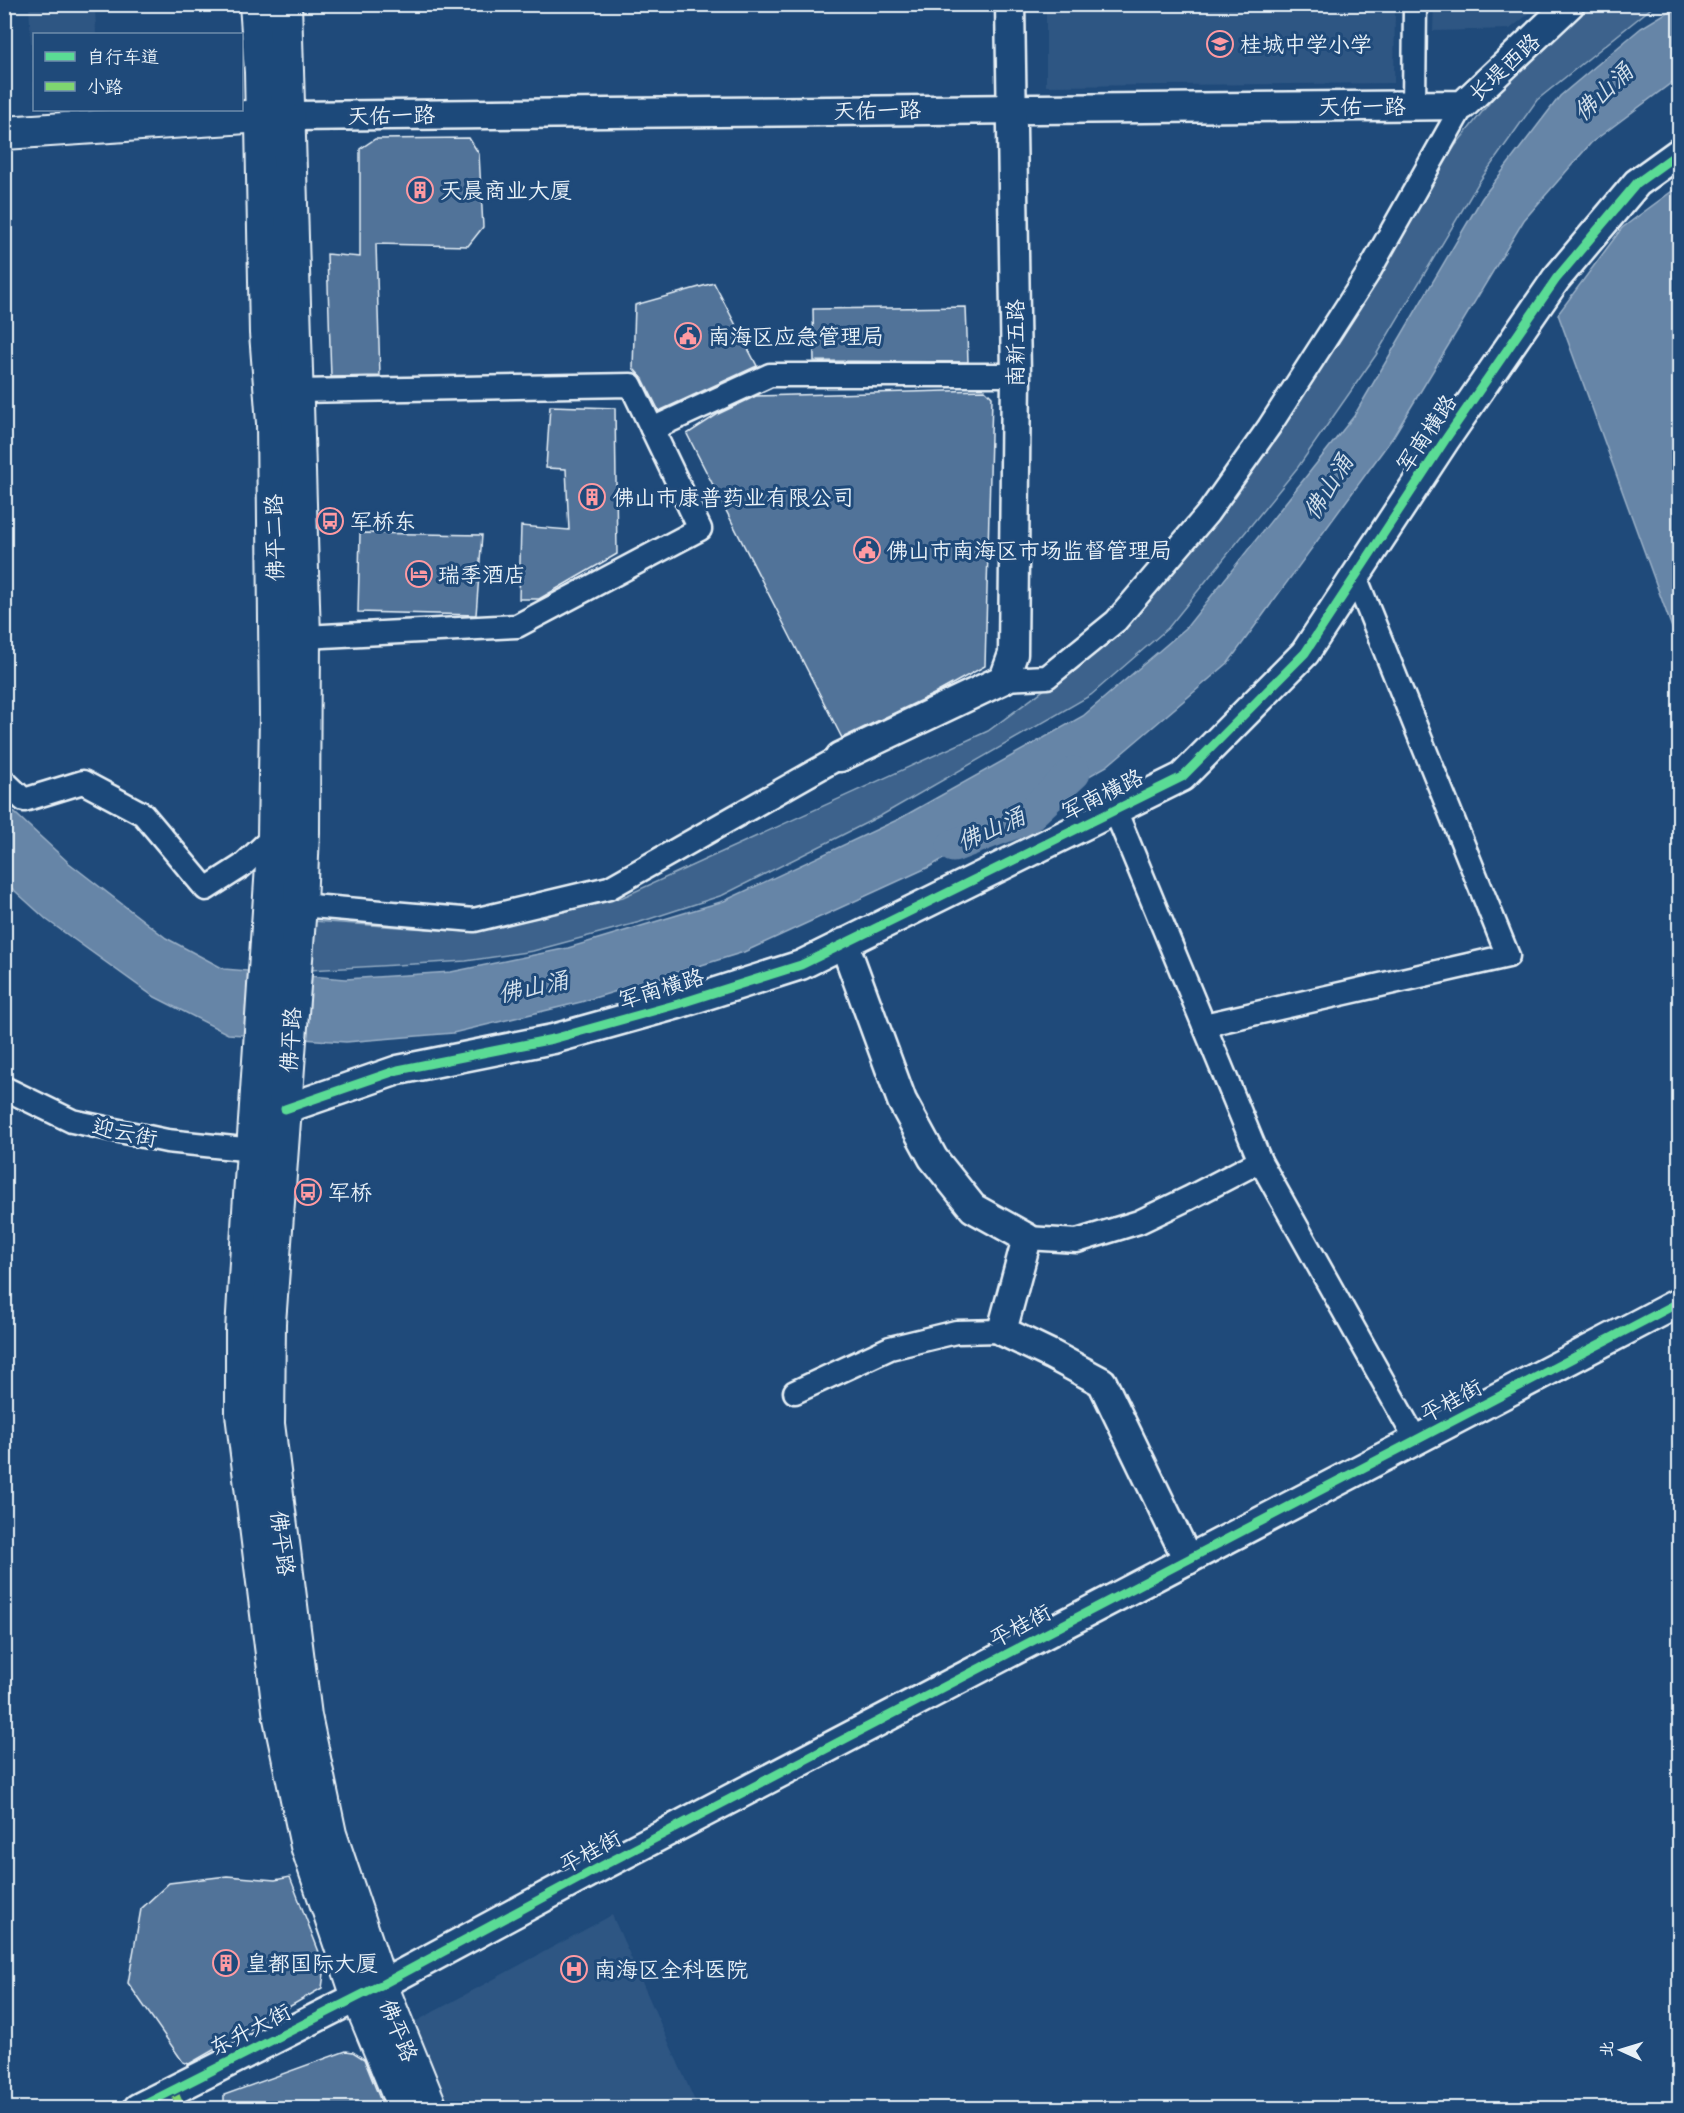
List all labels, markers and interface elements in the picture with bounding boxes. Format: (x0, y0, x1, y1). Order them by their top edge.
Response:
street label: 长堤西路 (1464, 28, 1547, 109)
school or university icon: 桂城中学小学 (1205, 29, 1235, 59)
place label: 桂城中学小学 (1240, 32, 1372, 60)
legend (33, 33, 243, 111)
text: 自行车道 (87, 46, 159, 70)
water label: 佛山涌 (1567, 57, 1642, 129)
text: 小路 (87, 76, 123, 100)
street label: 天佑一路 (1318, 94, 1406, 122)
street label: 天佑一路 (833, 97, 921, 127)
street label: 天佑一路 (347, 102, 435, 132)
building icon: 天晨商业大厦 (405, 175, 435, 205)
place label: 天晨商业大厦 (440, 178, 572, 206)
street label: 南新五路 (1003, 299, 1031, 387)
public building icon: 南海区应急管理局 (673, 321, 703, 351)
place label: 南海区应急管理局 (708, 324, 884, 352)
street label: 军南横路 (1391, 390, 1464, 478)
water label: 佛山涌 (1297, 448, 1362, 527)
building icon: 佛山市康普药业有限公司 (577, 482, 607, 512)
place label: 佛山市康普药业有限公司 (612, 485, 854, 513)
street label: 佛平二路 (261, 494, 291, 582)
bus stop icon: 军桥东 (315, 506, 345, 536)
place label: 军桥东 (350, 509, 416, 537)
public building icon: 佛山市南海区市场监督管理局 (852, 535, 882, 565)
place label: 佛山市南海区市场监督管理局 (886, 538, 1172, 566)
hotel icon: 瑞季酒店 (404, 559, 434, 589)
place label: 瑞季酒店 (438, 562, 526, 590)
street label: 军南横路 (1057, 764, 1149, 828)
water label: 佛山涌 (952, 801, 1032, 859)
street label: 军南横路 (615, 964, 708, 1016)
water label: 佛山涌 (495, 966, 573, 1011)
street label: 佛平路 (276, 1006, 308, 1074)
street label: 迎云街 (89, 1113, 160, 1155)
bus stop icon: 军桥 (293, 1177, 323, 1207)
place label: 军桥 (328, 1180, 372, 1208)
street label: 平桂街 (1416, 1374, 1488, 1430)
street label: 佛平路 (263, 1509, 299, 1578)
street label: 平桂街 (985, 1599, 1057, 1655)
street label: 平桂街 (555, 1825, 627, 1881)
building icon: 皇都国际大厦 (211, 1948, 241, 1978)
place label: 皇都国际大厦 (246, 1951, 378, 1979)
hospital icon: 南海区全科医院 (559, 1954, 589, 1984)
place label: 南海区全科医院 (594, 1957, 748, 1985)
street label: 佛平路 (372, 1995, 422, 2067)
street label: 东升大街 (205, 1998, 296, 2063)
north arrow (1591, 2020, 1651, 2080)
text: 北 (1596, 2040, 1619, 2058)

